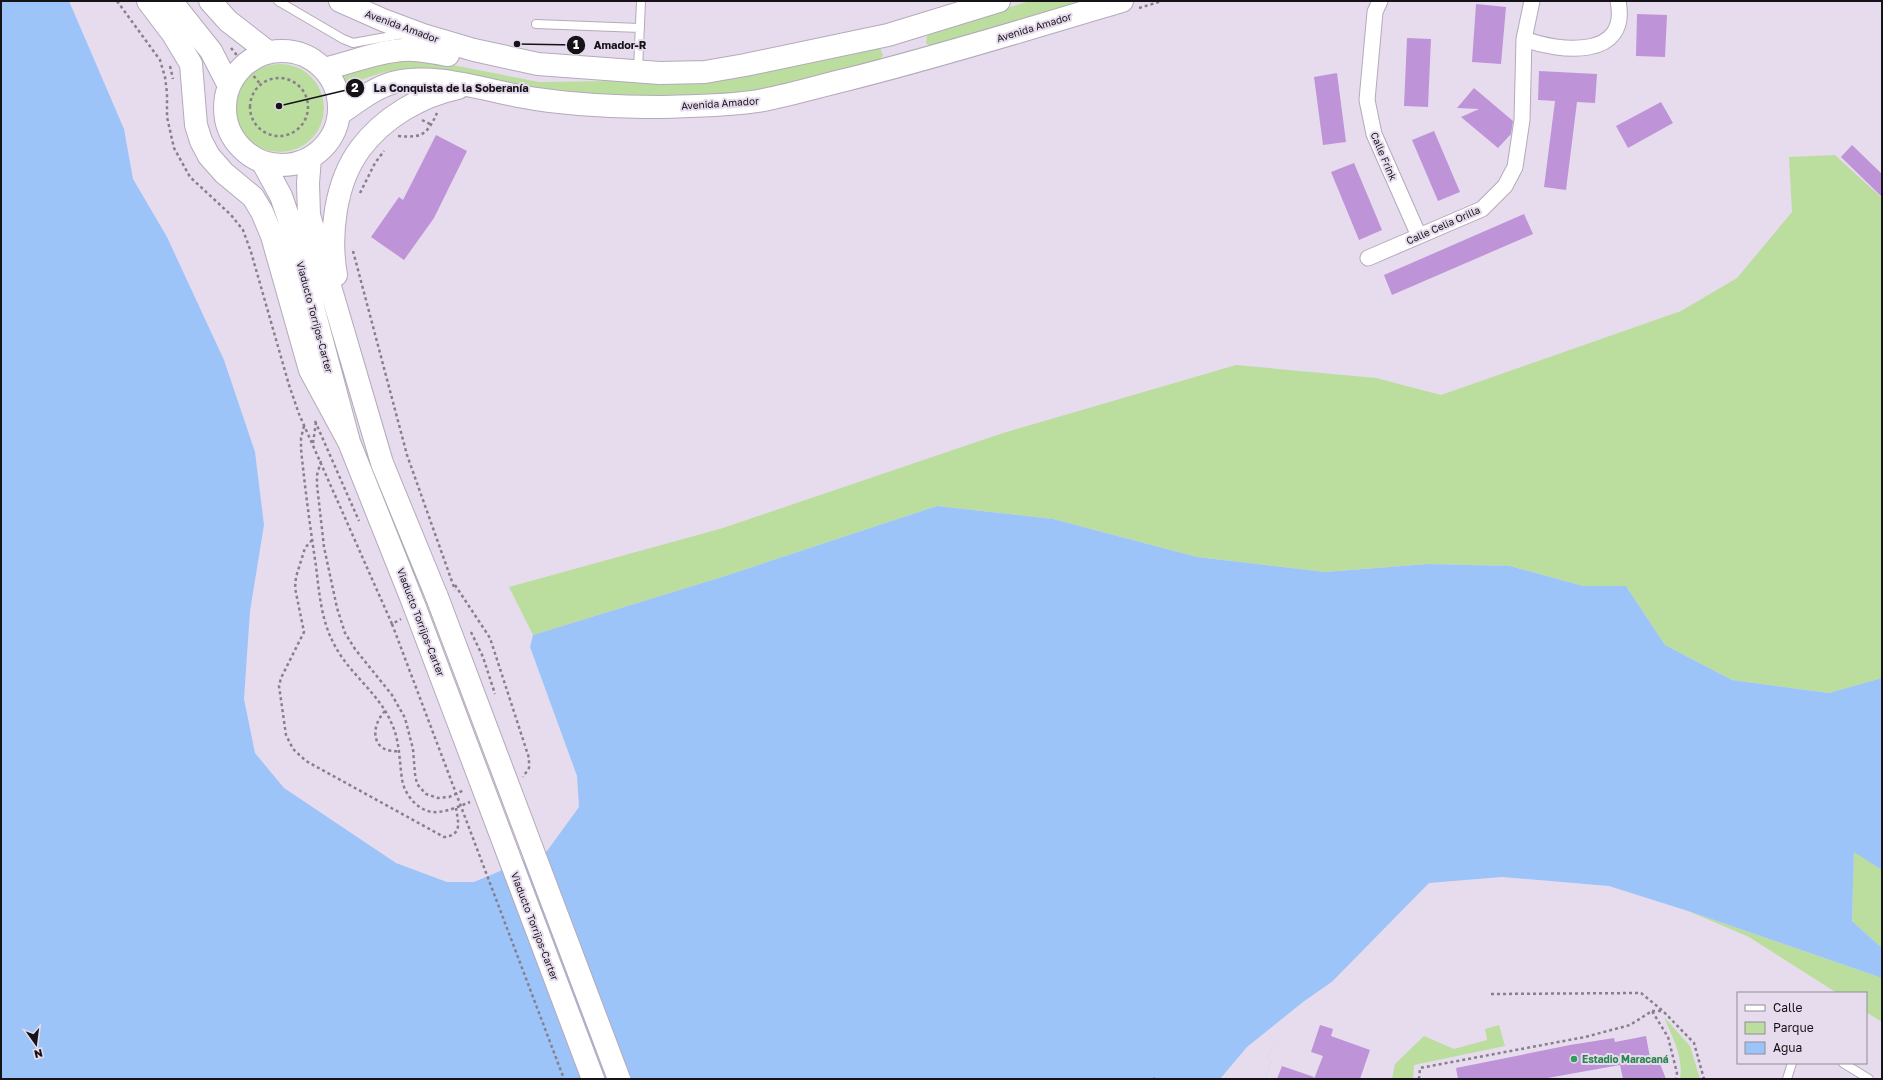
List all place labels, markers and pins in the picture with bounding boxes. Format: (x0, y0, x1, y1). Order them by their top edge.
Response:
callout: Amador-R (566, 34, 655, 57)
callout: La Conquista de la Soberanía (345, 77, 536, 100)
place label: Estadio Maracaná (1582, 1053, 1669, 1065)
marker: Estadio Maracaná (1569, 1054, 1579, 1064)

